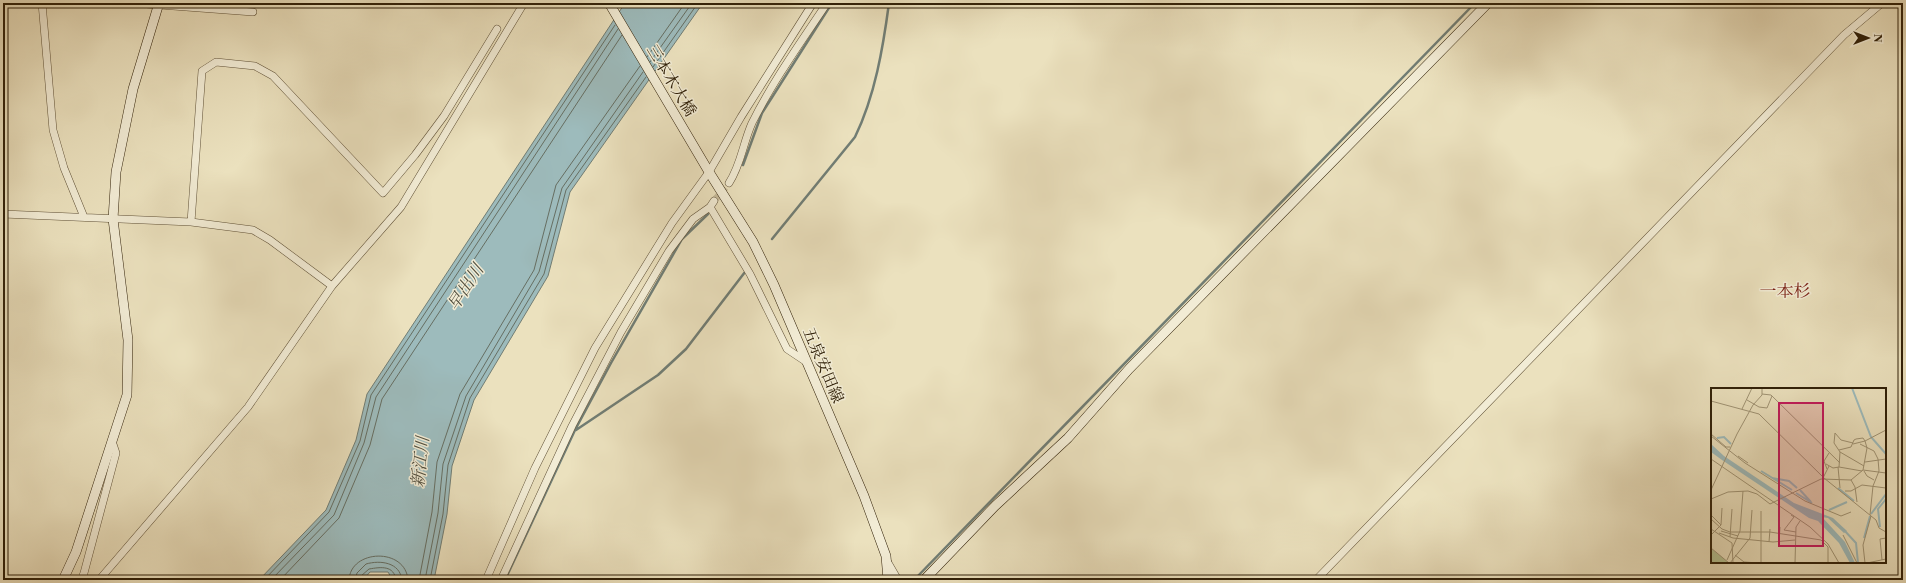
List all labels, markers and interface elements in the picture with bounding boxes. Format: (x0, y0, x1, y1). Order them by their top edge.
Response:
north arrow (1848, 18, 1888, 58)
text: N (1870, 34, 1884, 43)
street label: 三本木大橋 (642, 41, 700, 120)
water label: 早出川 (443, 258, 490, 315)
district label: 一本杉 (1760, 281, 1811, 303)
street label: 五泉安田線 (798, 325, 848, 406)
inset map (1711, 388, 1886, 563)
water label: 新江川 (407, 434, 435, 489)

